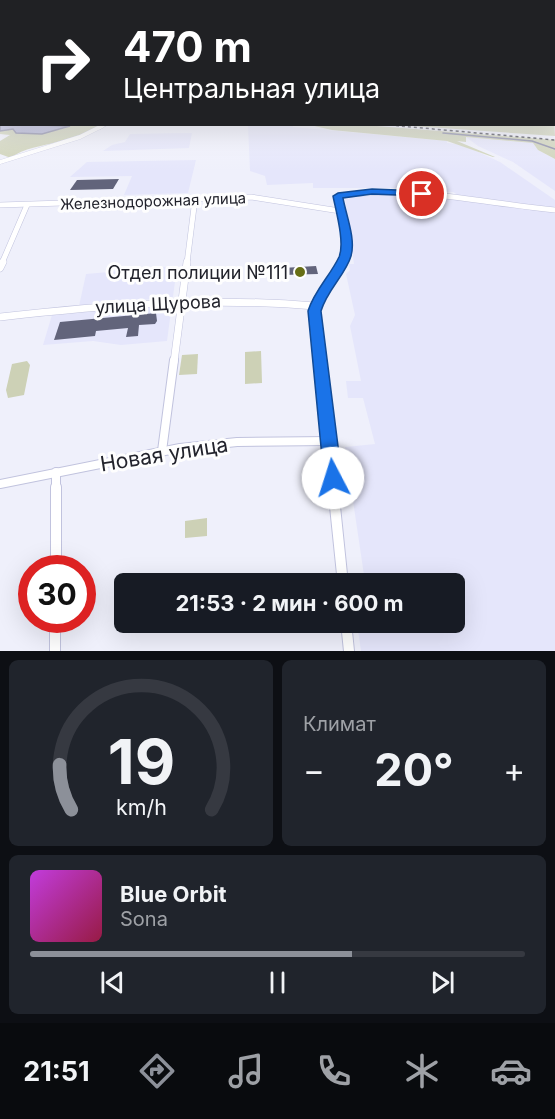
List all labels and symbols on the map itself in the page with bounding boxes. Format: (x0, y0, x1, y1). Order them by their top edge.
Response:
pin (396, 168, 447, 219)
street label: Железнодорожная улица (60, 188, 246, 214)
place label: Отдел полиции №111 (108, 262, 288, 283)
marker: Отдел полиции №111 (293, 265, 307, 279)
street label: улица Щурова (95, 290, 221, 318)
street label: Новая улица (98, 432, 230, 476)
position arrow (301, 446, 365, 510)
speed limit sign: 30 (18, 555, 96, 633)

